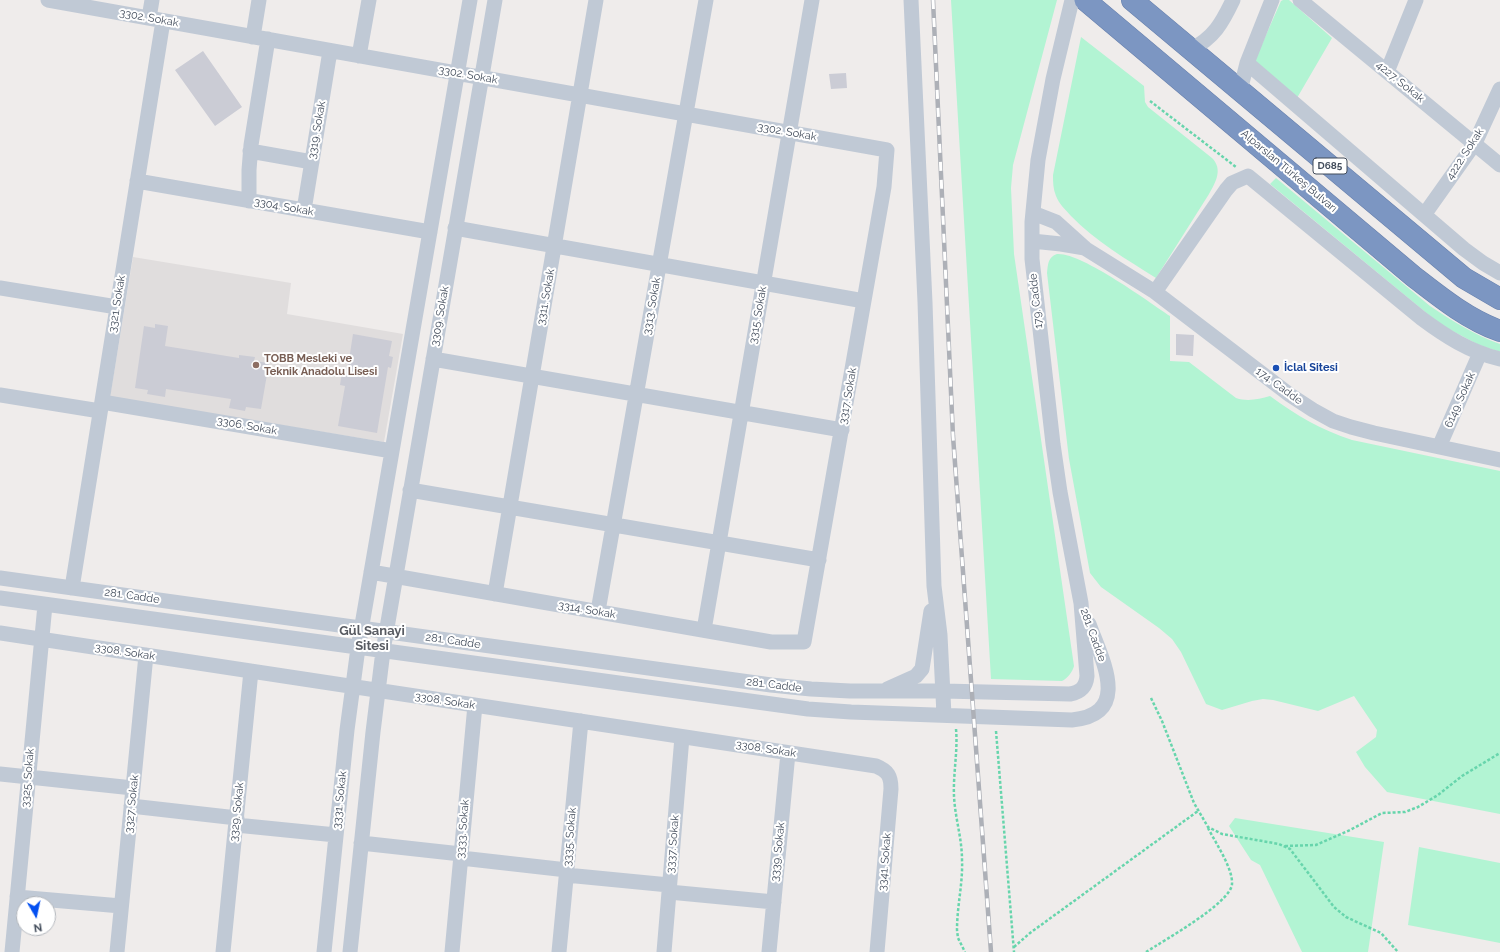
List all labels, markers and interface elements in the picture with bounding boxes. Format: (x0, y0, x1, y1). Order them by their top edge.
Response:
street label: 3302. Sokak (118, 6, 180, 30)
street label: 4227. Sokak (1373, 59, 1427, 105)
street label: 3302. Sokak (437, 63, 499, 87)
street label: 3319. Sokak (305, 100, 329, 160)
street label: 3302. Sokak (756, 120, 818, 144)
street label: 4222. Sokak (1443, 126, 1487, 182)
street label: Alparslan Türkeş Bulvarı (1238, 127, 1340, 215)
road number: D685 (1313, 158, 1347, 174)
street label: 3304. Sokak (253, 195, 315, 219)
street label: 3311. Sokak (535, 268, 557, 326)
street label: 179. Cadde (1027, 273, 1045, 329)
street label: 3321. Sokak (106, 274, 128, 334)
street label: 3313. Sokak (640, 276, 664, 336)
street label: 3309. Sokak (428, 285, 452, 347)
street label: 3315. Sokak (746, 285, 770, 345)
place label: TOBB Mesleki ve Teknik Anadolu Lisesi (264, 352, 377, 378)
marker: TOBB Mesleki ve Teknik Anadolu Lisesi (251, 360, 261, 370)
place label: İclal Sitesi (1284, 361, 1338, 375)
marker: İclal Sitesi (1271, 363, 1281, 373)
street label: 174. Cadde (1253, 365, 1305, 407)
street label: 3317. Sokak (837, 367, 859, 425)
street label: 6149. Sokak (1442, 370, 1478, 430)
street label: 3306. Sokak (216, 414, 278, 438)
street label: 281. Cadde (104, 586, 160, 606)
street label: 3314. Sokak (557, 598, 617, 622)
street label: 281. Cadde (1077, 607, 1109, 663)
district label: Gül Sanayi Sitesi (339, 623, 405, 654)
street label: 281. Cadde (425, 631, 481, 651)
street label: 3308. Sokak (94, 641, 156, 663)
street label: 281. Cadde (746, 675, 802, 695)
street label: 3308. Sokak (414, 690, 476, 712)
street label: 3308. Sokak (735, 738, 797, 760)
street label: 3325. Sokak (19, 748, 37, 808)
street label: 3331. Sokak (330, 770, 350, 830)
street label: 3327. Sokak (122, 774, 142, 834)
street label: 3329. Sokak (227, 782, 247, 842)
street label: 3333. Sokak (454, 799, 472, 859)
street label: 3335. Sokak (561, 807, 579, 867)
street label: 3337. Sokak (664, 814, 682, 874)
street label: 3339. Sokak (768, 822, 788, 882)
street label: 3341. Sokak (876, 832, 894, 892)
north arrow (16, 896, 56, 936)
text: N (33, 920, 43, 934)

